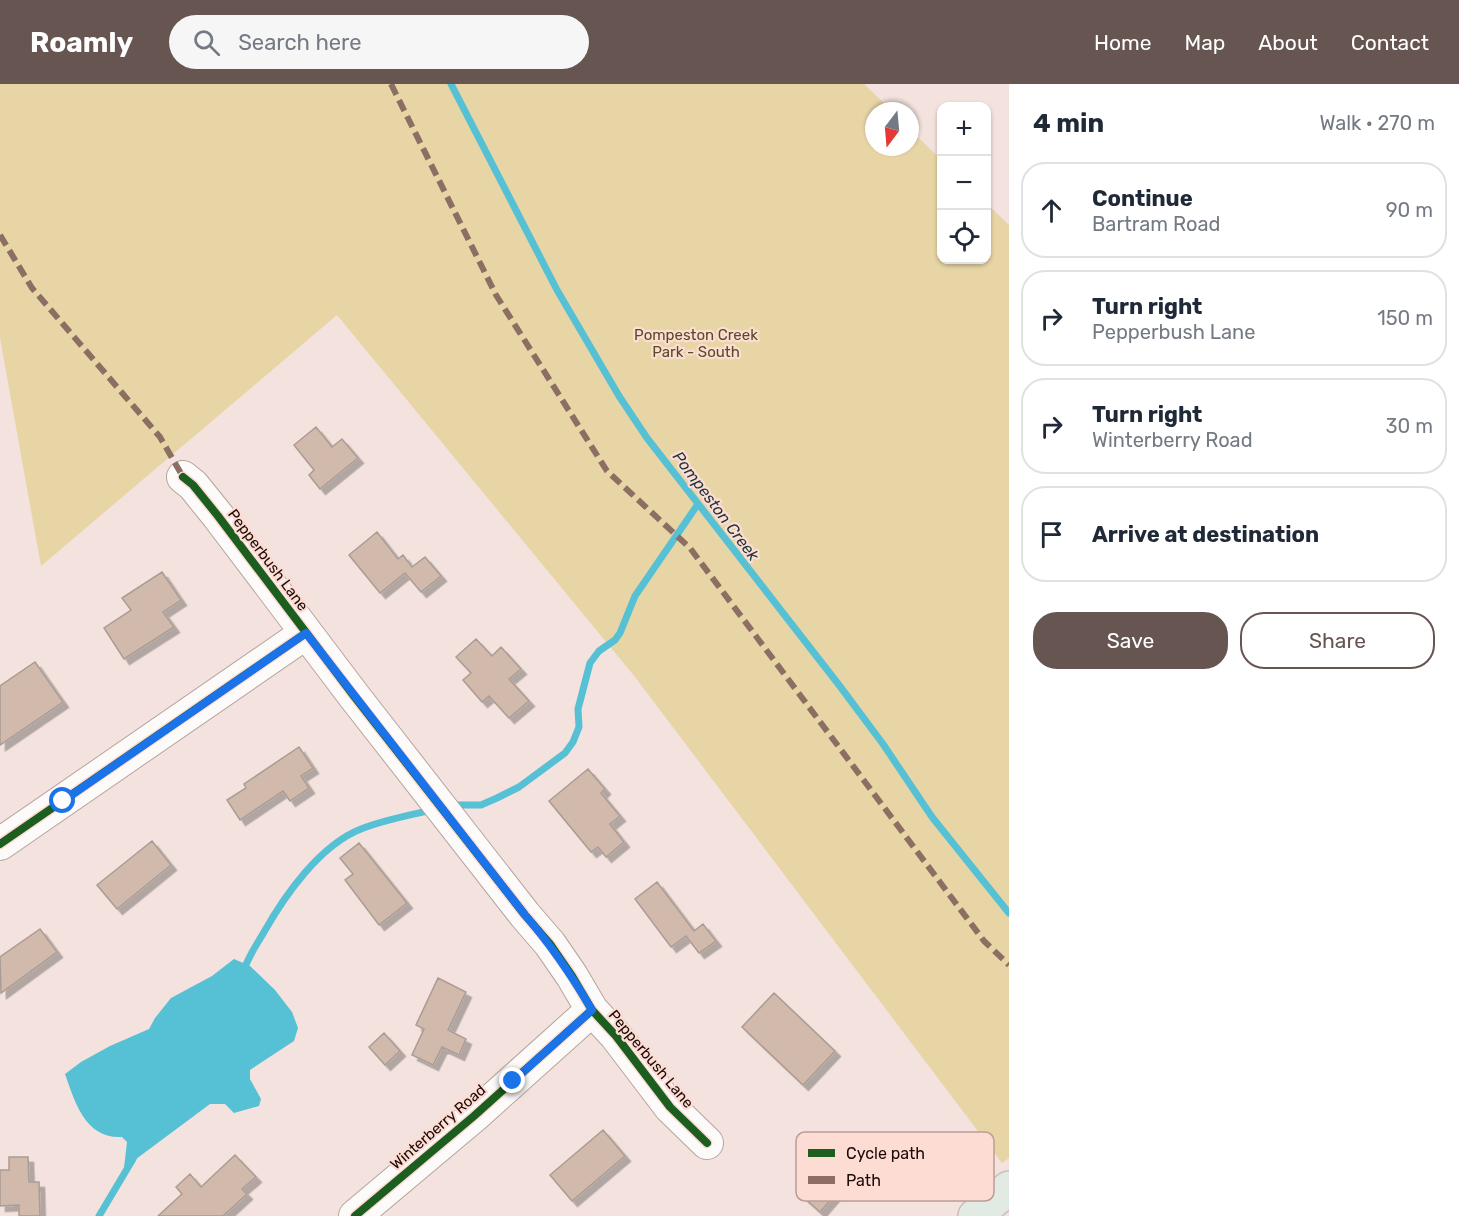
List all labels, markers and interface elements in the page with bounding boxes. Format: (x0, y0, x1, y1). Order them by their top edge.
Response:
search box (169, 15, 589, 69)
text: Roamly (30, 26, 133, 59)
icon: search (190, 26, 223, 59)
text: Search here (238, 29, 362, 56)
text: Home (1094, 30, 1151, 55)
text: Map (1184, 30, 1225, 55)
text: About (1258, 30, 1318, 55)
text: Contact (1351, 30, 1429, 55)
north arrow (865, 102, 919, 156)
map controls (937, 102, 991, 264)
button: + (937, 102, 991, 156)
text: 4 min (1033, 108, 1104, 139)
text: Walk · 270 m (1320, 111, 1435, 135)
button: − (937, 156, 991, 210)
text: Continue (1092, 185, 1193, 212)
icon: ahead (1035, 194, 1068, 227)
text: 90 m (1386, 198, 1433, 222)
button: locate (937, 210, 991, 264)
text: Bartram Road (1092, 212, 1220, 236)
text: Turn right (1092, 293, 1202, 320)
icon: right (1035, 302, 1068, 335)
text: 150 m (1377, 306, 1433, 330)
text: Pepperbush Lane (1092, 320, 1255, 344)
park label: Pompeston Creek Park - South (634, 326, 758, 361)
text: Turn right (1092, 401, 1202, 428)
icon: right (1035, 410, 1068, 443)
text: 30 m (1386, 414, 1433, 438)
text: Winterberry Road (1092, 428, 1253, 452)
water label: Pompeston Creek (669, 448, 764, 565)
street label: Pepperbush Lane (224, 506, 312, 614)
icon: arrive (1035, 518, 1068, 551)
text: Arrive at destination (1092, 521, 1319, 548)
button: Save (1033, 612, 1228, 669)
button: Share (1240, 612, 1435, 669)
route start (49, 787, 75, 813)
street label: Pepperbush Lane (605, 1006, 697, 1112)
route end (499, 1067, 525, 1093)
street label: Winterberry Road (387, 1081, 489, 1173)
legend (796, 1132, 994, 1201)
text: Cycle path (846, 1144, 925, 1163)
text: Path (846, 1171, 881, 1190)

